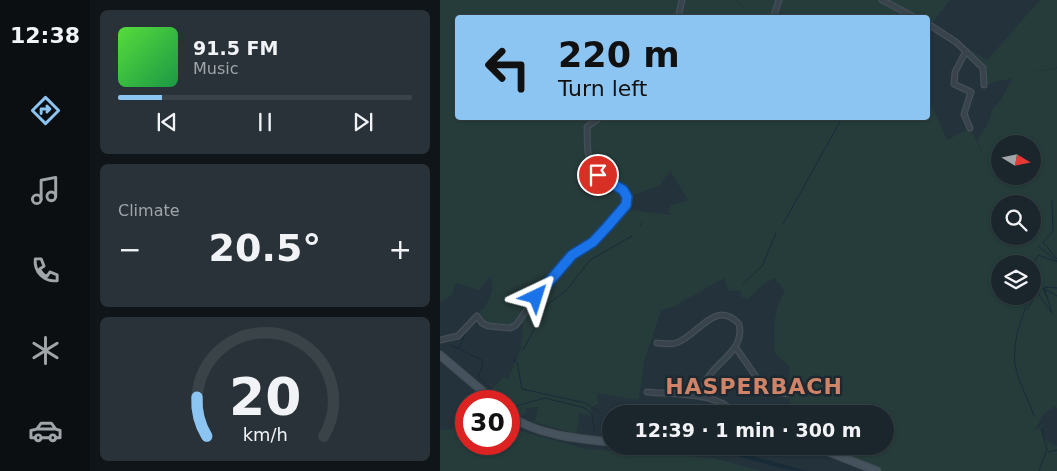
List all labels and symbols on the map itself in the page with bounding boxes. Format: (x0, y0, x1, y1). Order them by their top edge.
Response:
north arrow (991, 135, 1041, 185)
pin (577, 154, 619, 196)
position arrow (509, 270, 561, 322)
district label: HASPERBACH (665, 374, 843, 399)
speed limit sign: 30 (455, 390, 520, 455)

